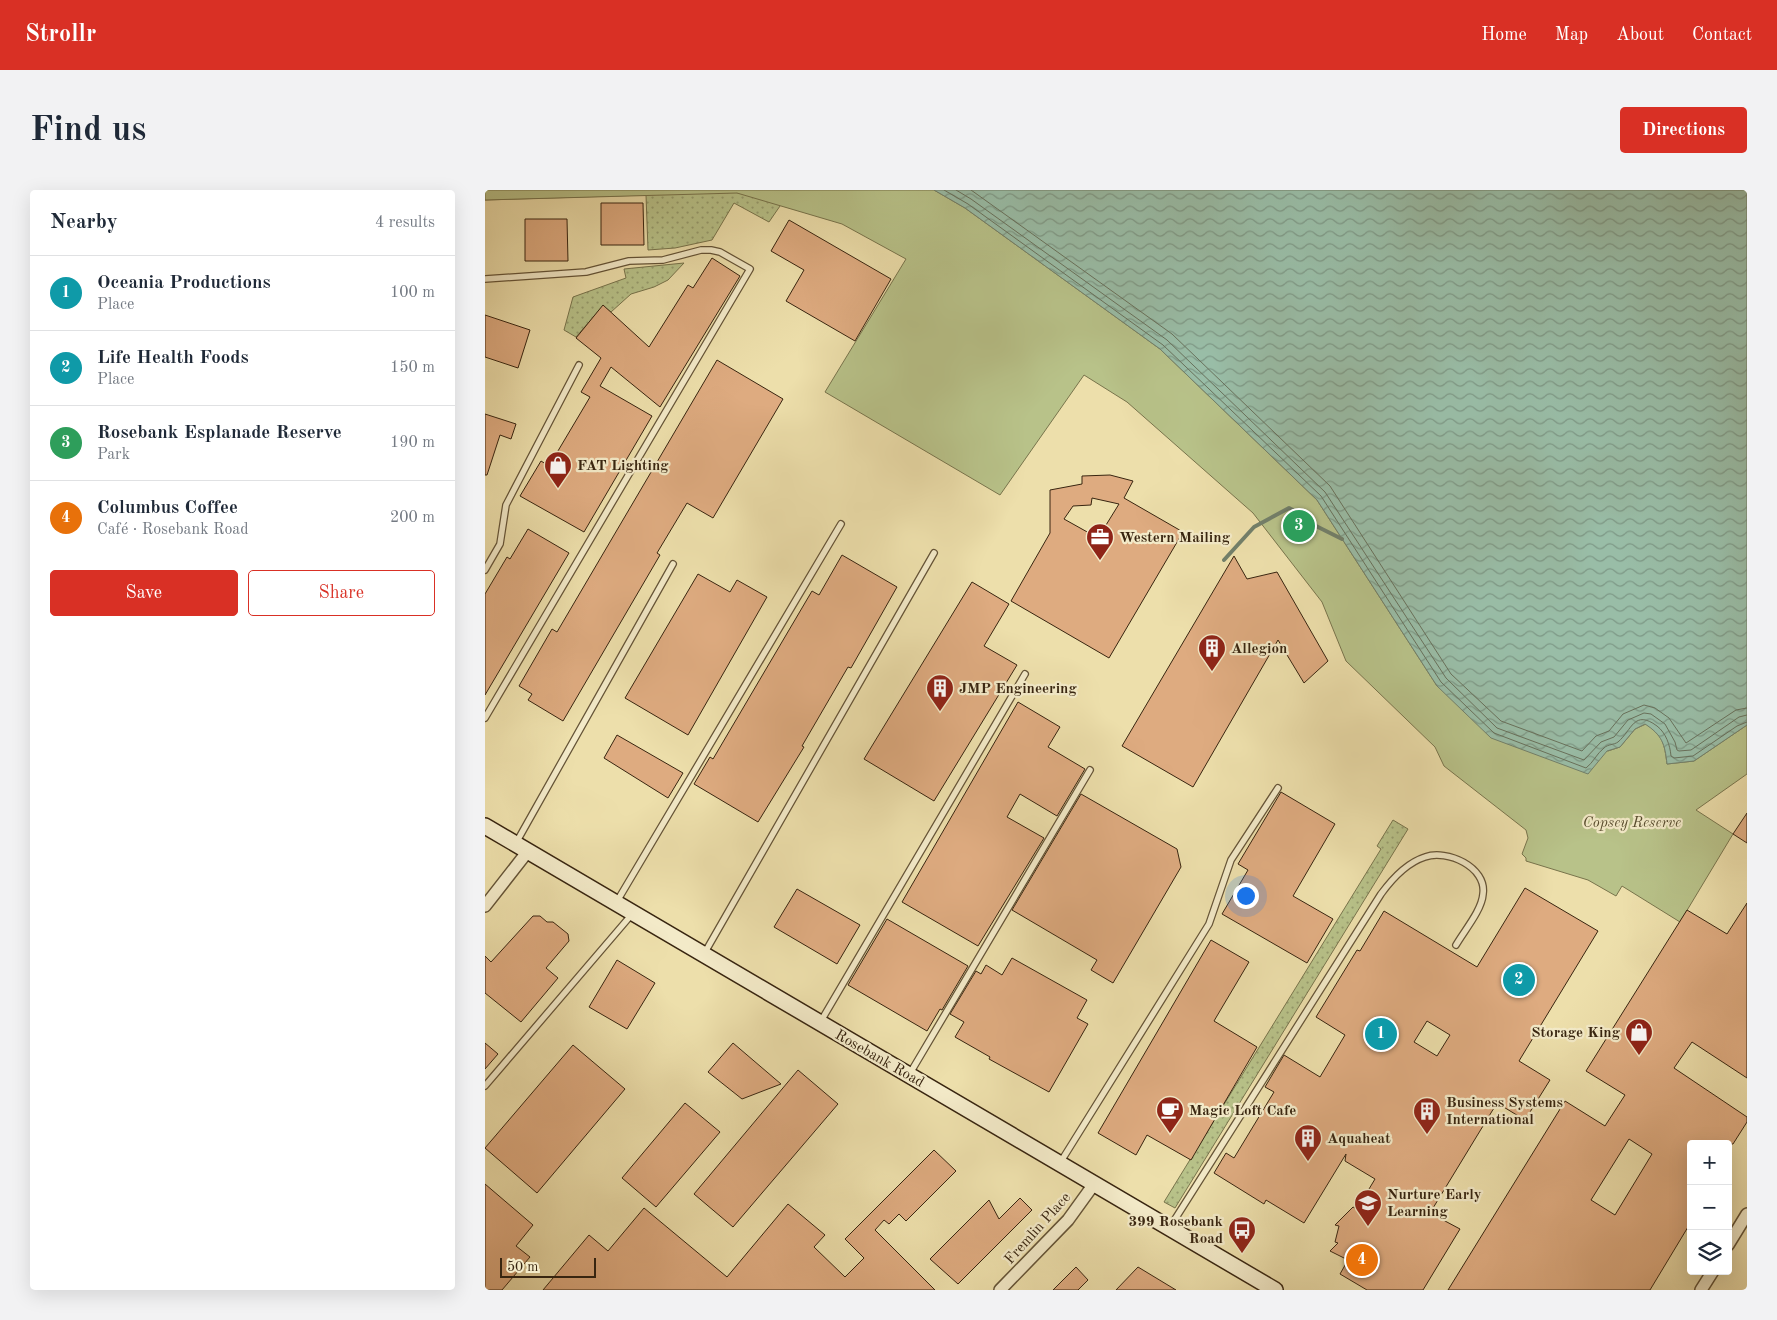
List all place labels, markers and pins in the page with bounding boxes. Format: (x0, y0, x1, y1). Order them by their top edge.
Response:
shop icon: FAT Lighting (543, 450, 573, 489)
place label: FAT Lighting (577, 459, 669, 474)
pin: 3 (1283, 507, 1315, 545)
office icon: Western Mailing (1085, 522, 1115, 561)
place label: Western Mailing (1119, 531, 1231, 546)
building icon: Allegion (1197, 633, 1227, 672)
place label: Allegion (1231, 642, 1287, 657)
building icon: JMP Engineering (925, 673, 955, 712)
place label: JMP Engineering (959, 682, 1077, 697)
pin: 2 (1503, 961, 1535, 999)
pin: 1 (1365, 1015, 1397, 1053)
shop icon: Storage King (1624, 1017, 1654, 1056)
place label: Storage King (1531, 1026, 1621, 1041)
cafe icon: Magic Loft Cafe (1155, 1095, 1185, 1134)
building icon: Business Systems International (1412, 1096, 1442, 1135)
place label: Business Systems International (1446, 1096, 1563, 1128)
place label: Magic Loft Cafe (1189, 1104, 1296, 1119)
building icon: Aquaheat (1293, 1123, 1323, 1162)
place label: Aquaheat (1327, 1132, 1391, 1147)
school or university icon: Nurture Early Learning (1353, 1188, 1383, 1227)
place label: Nurture Early Learning (1387, 1188, 1482, 1220)
place label: 399 Rosebank Road (1128, 1215, 1224, 1247)
bus stop icon: 399 Rosebank Road (1227, 1215, 1257, 1254)
pin: 4 (1346, 1241, 1378, 1279)

